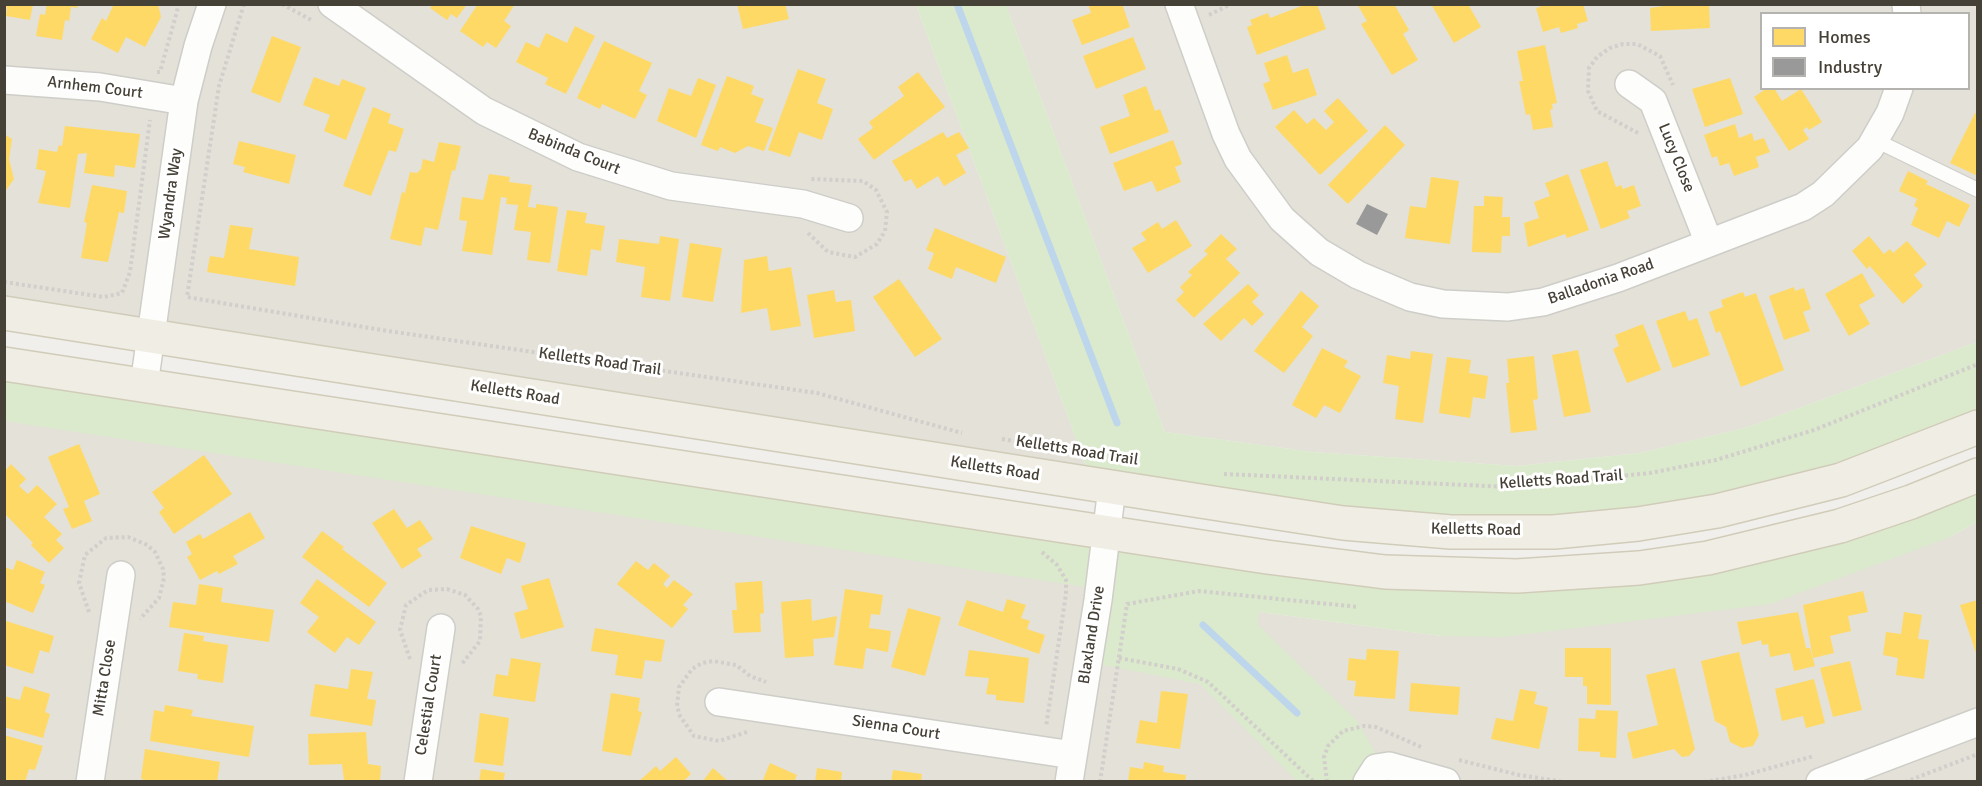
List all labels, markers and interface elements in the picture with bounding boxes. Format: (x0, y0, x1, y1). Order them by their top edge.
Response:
legend (1760, 12, 1970, 90)
text: Homes (1818, 26, 1871, 48)
text: Industry (1818, 56, 1882, 78)
street label: Arnhem Court (46, 73, 144, 103)
street label: Lucy Close (1653, 121, 1699, 195)
street label: Babinda Court (525, 125, 623, 179)
street label: Wyandra Way (155, 147, 187, 241)
street label: Balladonia Road (1545, 255, 1657, 309)
street label: Kelletts Road Trail (537, 344, 663, 380)
street label: Kelletts Road (469, 376, 561, 410)
street label: Kelletts Road Trail (1014, 432, 1140, 470)
street label: Kelletts Road (949, 452, 1041, 486)
street label: Kelletts Road Trail (1499, 466, 1623, 494)
street label: Kelletts Road (1431, 520, 1521, 540)
street label: Blaxland Drive (1075, 584, 1109, 686)
street label: Mitta Close (89, 638, 121, 718)
street label: Celestial Court (412, 653, 446, 757)
street label: Sienna Court (851, 712, 941, 744)

